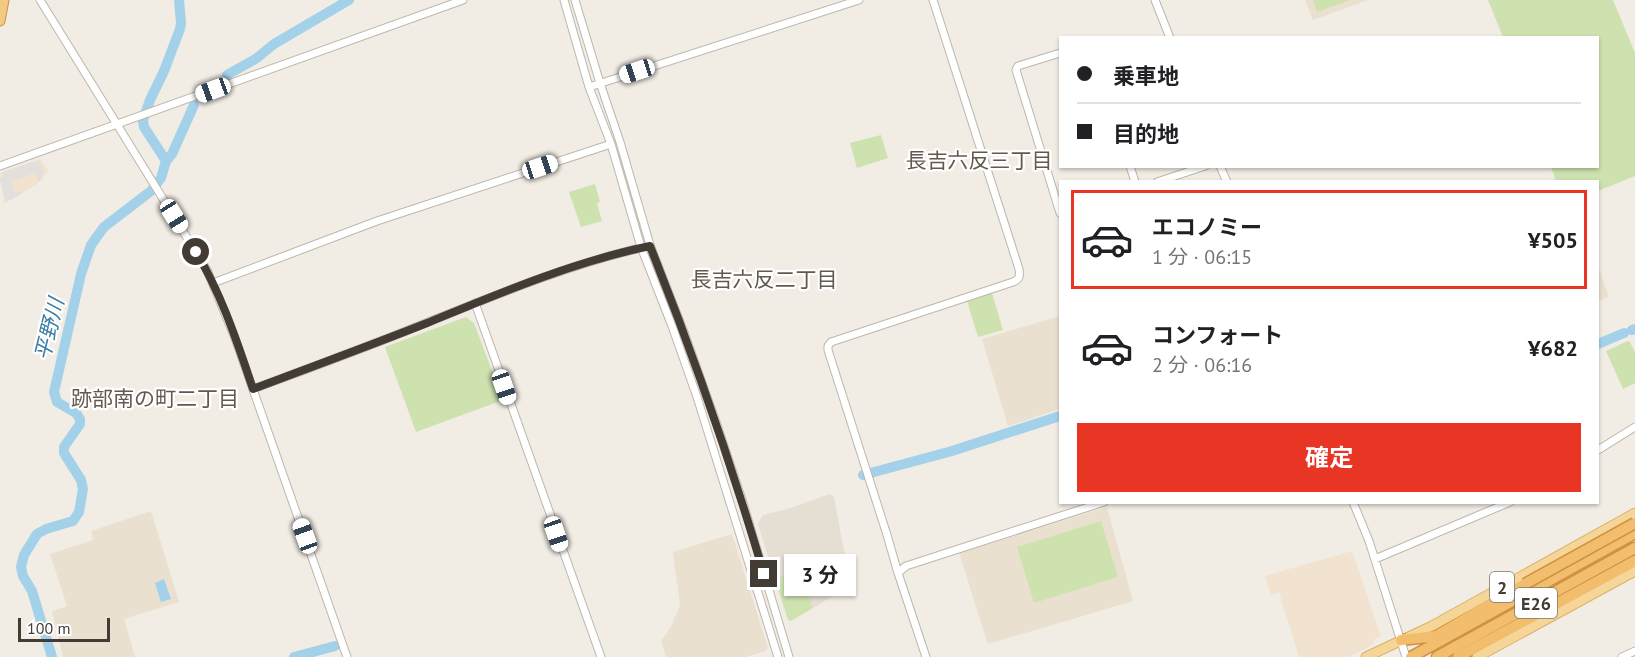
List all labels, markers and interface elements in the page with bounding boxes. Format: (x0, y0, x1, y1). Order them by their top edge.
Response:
car (617, 57, 657, 85)
text: 乗車地 (1113, 62, 1179, 90)
car (193, 75, 233, 105)
text: 目的地 (1113, 120, 1179, 148)
district label: 長吉六反三丁目 (906, 147, 1053, 174)
car (520, 153, 560, 181)
car (157, 196, 191, 236)
icon: car (1080, 213, 1134, 267)
text: エコノミー (1152, 213, 1262, 241)
text: ¥505 (1528, 226, 1578, 254)
route start (182, 238, 209, 265)
text: 1 分 · 06:15 (1152, 244, 1252, 270)
district label: 長吉六反二丁目 (691, 266, 838, 293)
water label: 平野川 (28, 293, 70, 363)
icon: car (1080, 321, 1134, 375)
text: コンフォート (1152, 321, 1283, 349)
text: ¥682 (1528, 334, 1578, 362)
text: 2 分 · 06:16 (1152, 352, 1252, 378)
car (490, 367, 518, 407)
district label: 跡部南の町二丁目 (71, 385, 239, 412)
button: 確定 (1077, 423, 1581, 492)
car (542, 514, 570, 554)
car (290, 516, 320, 556)
callout: 3 分 (785, 553, 857, 595)
route end (750, 560, 777, 587)
text: 3 分 (802, 562, 838, 588)
road number: 2 (1490, 572, 1514, 602)
road number: E26 (1515, 588, 1557, 618)
scale bar (18, 615, 110, 642)
text: 100 m (27, 618, 70, 638)

